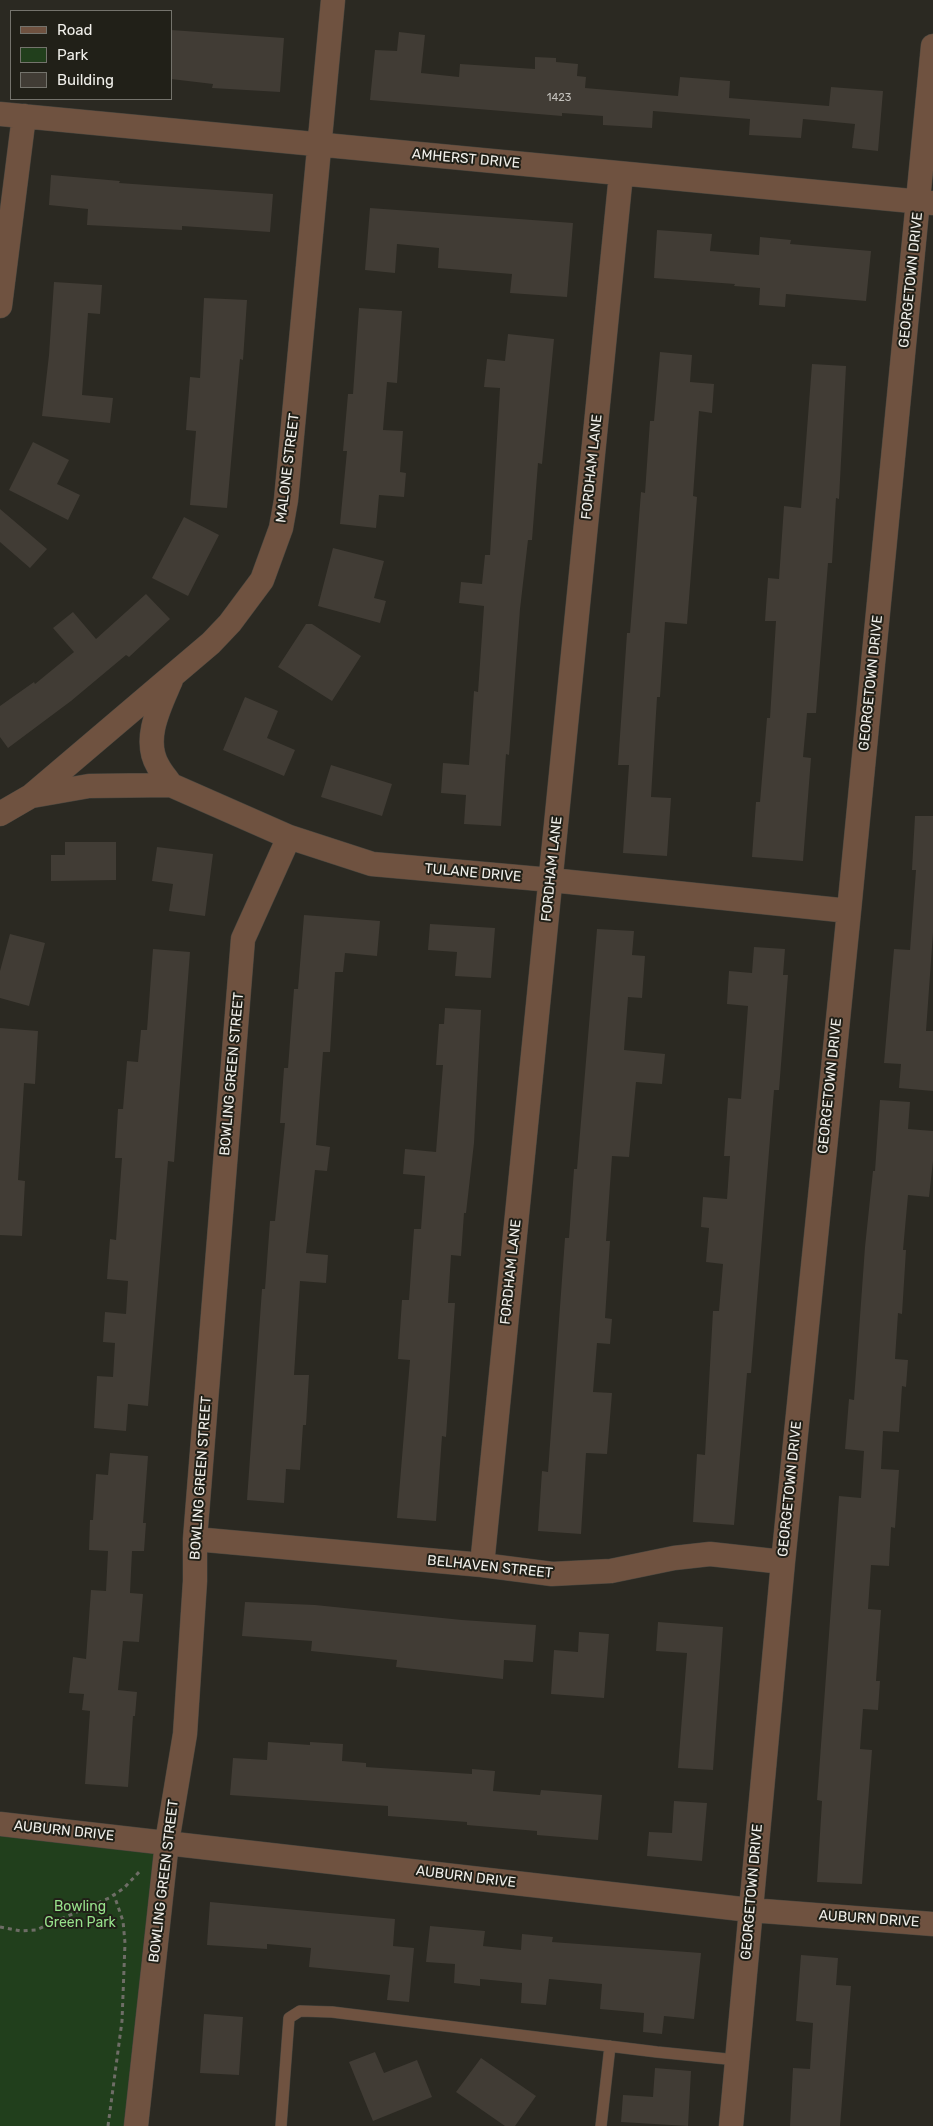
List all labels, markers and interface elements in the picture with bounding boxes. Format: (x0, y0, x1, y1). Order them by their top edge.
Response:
legend (10, 10, 172, 100)
text: Road (57, 21, 93, 39)
text: Park (57, 46, 88, 64)
text: Building (57, 71, 114, 89)
house number: 1423 (547, 91, 571, 105)
street label: AMHERST DRIVE (411, 146, 521, 172)
street label: GEORGETOWN DRIVE (896, 211, 926, 349)
street label: MALONE STREET (273, 412, 303, 524)
street label: FORDHAM LANE (578, 414, 606, 520)
street label: GEORGETOWN DRIVE (856, 614, 886, 752)
street label: FORDHAM LANE (538, 816, 566, 922)
street label: TULANE DRIVE (424, 860, 522, 886)
street label: BOWLING GREEN STREET (216, 992, 248, 1156)
street label: GEORGETOWN DRIVE (815, 1017, 845, 1155)
street label: FORDHAM LANE (497, 1219, 525, 1325)
street label: BOWLING GREEN STREET (187, 1396, 215, 1560)
street label: GEORGETOWN DRIVE (775, 1420, 805, 1558)
street label: BELHAVEN STREET (426, 1552, 554, 1582)
street label: BOWLING GREEN STREET (146, 1799, 182, 1963)
street label: AUBURN DRIVE (13, 1817, 115, 1845)
street label: GEORGETOWN DRIVE (738, 1823, 766, 1961)
street label: AUBURN DRIVE (415, 1863, 517, 1891)
park label: Bowling Green Park (44, 1899, 116, 1931)
street label: AUBURN DRIVE (818, 1907, 920, 1931)

